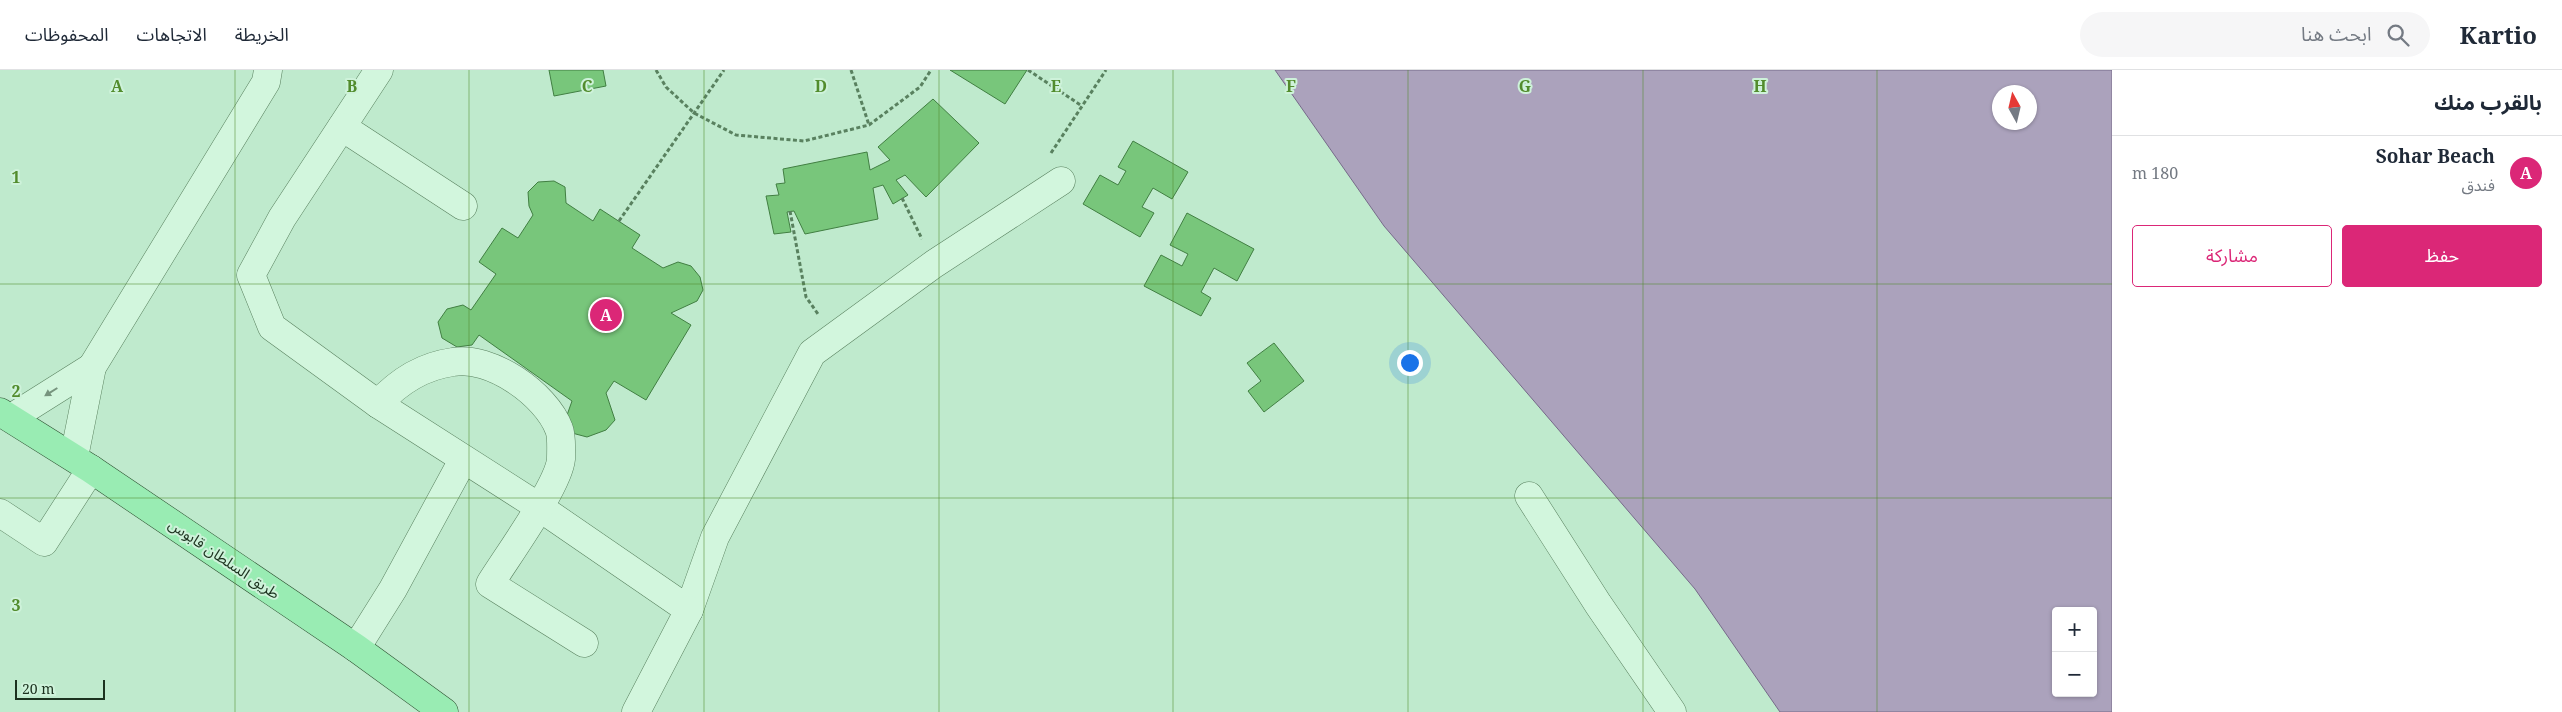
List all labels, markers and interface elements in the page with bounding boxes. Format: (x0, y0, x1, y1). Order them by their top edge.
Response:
search box (2080, 12, 2430, 57)
text: Kartio (2460, 18, 2537, 51)
text: ابحث هنا (2301, 21, 2372, 47)
icon: search (2384, 21, 2412, 49)
text: المحفوظات (25, 22, 109, 46)
text: الاتجاهات (137, 22, 207, 46)
text: الخريطة (235, 22, 289, 46)
text: A (111, 75, 124, 97)
text: B (347, 75, 358, 97)
text: C (582, 75, 593, 97)
text: D (815, 75, 827, 97)
text: E (1051, 75, 1061, 97)
text: F (1286, 75, 1296, 97)
text: G (1519, 75, 1531, 97)
text: H (1753, 75, 1767, 97)
north arrow (1992, 85, 2037, 130)
text: بالقرب منك (2434, 88, 2542, 116)
text: Sohar Beach (2376, 143, 2495, 169)
text: 180 m (2132, 162, 2178, 184)
text: A (2520, 162, 2532, 184)
text: 1 (11, 166, 21, 188)
text: فندق (2461, 174, 2495, 196)
button: مشاركة (2132, 225, 2332, 287)
button: حفظ (2342, 225, 2542, 287)
pin: A (590, 296, 622, 334)
your location (1397, 350, 1423, 376)
text: 2 (11, 380, 21, 402)
one-way arrow (45, 388, 58, 397)
street label: طريق السلطان قابوس (164, 513, 284, 604)
text: 3 (11, 594, 21, 616)
map controls (2052, 607, 2097, 697)
button: + (2052, 607, 2097, 652)
button: − (2052, 652, 2097, 697)
scale bar (15, 677, 105, 700)
text: 20 m (22, 679, 55, 698)

